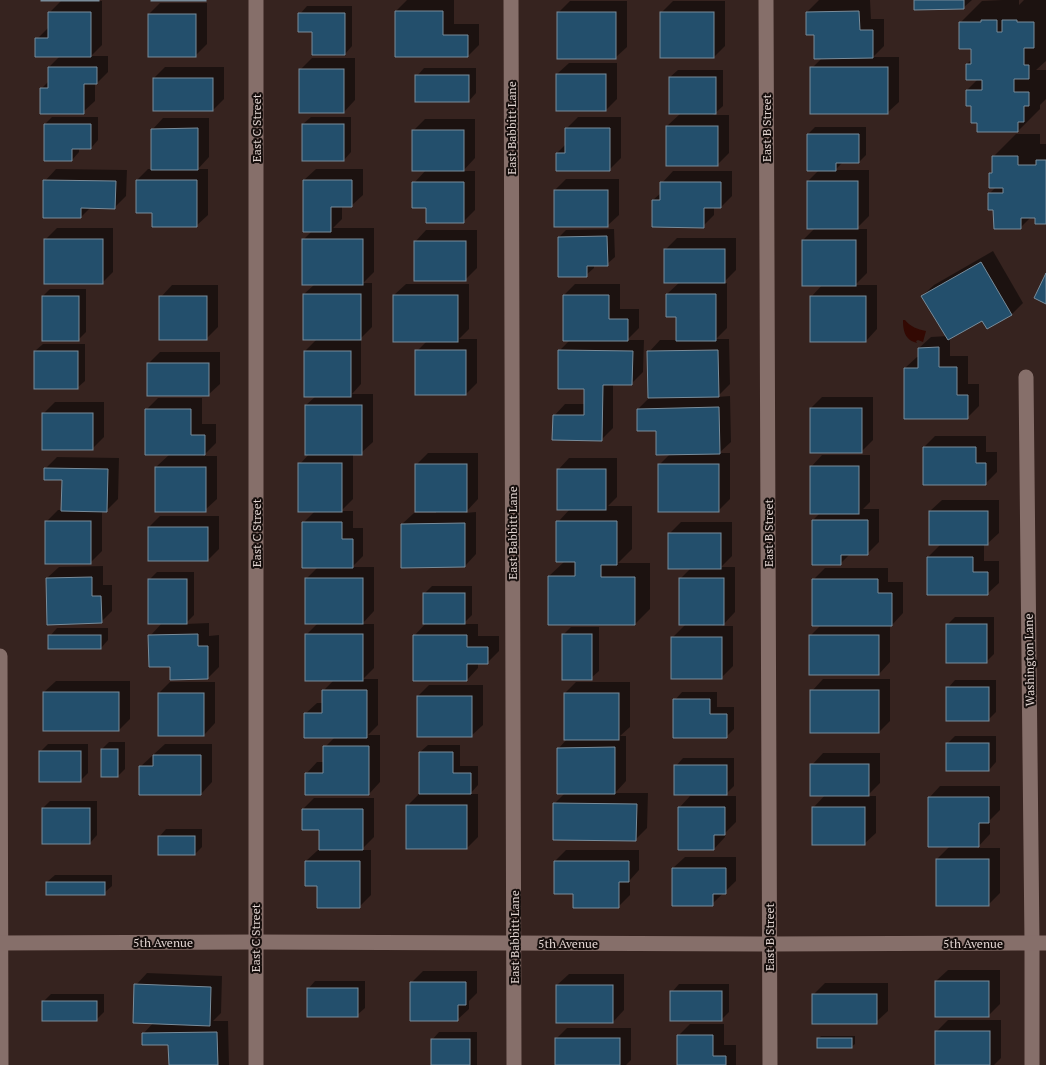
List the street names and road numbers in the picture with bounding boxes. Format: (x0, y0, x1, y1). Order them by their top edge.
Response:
street label: East Babbitt Lane (504, 81, 519, 175)
street label: East C Street (249, 93, 264, 162)
street label: East B Street (759, 93, 774, 162)
street label: East Babbitt Lane (505, 486, 520, 580)
street label: East C Street (249, 498, 264, 567)
street label: East B Street (761, 498, 776, 567)
street label: Washington Lane (1021, 614, 1037, 706)
street label: East Babbitt Lane (507, 890, 522, 984)
street label: East B Street (762, 902, 777, 971)
street label: East C Street (248, 903, 263, 972)
street label: 5th Avenue (133, 935, 193, 950)
street label: 5th Avenue (538, 936, 598, 951)
street label: 5th Avenue (943, 936, 1003, 951)

